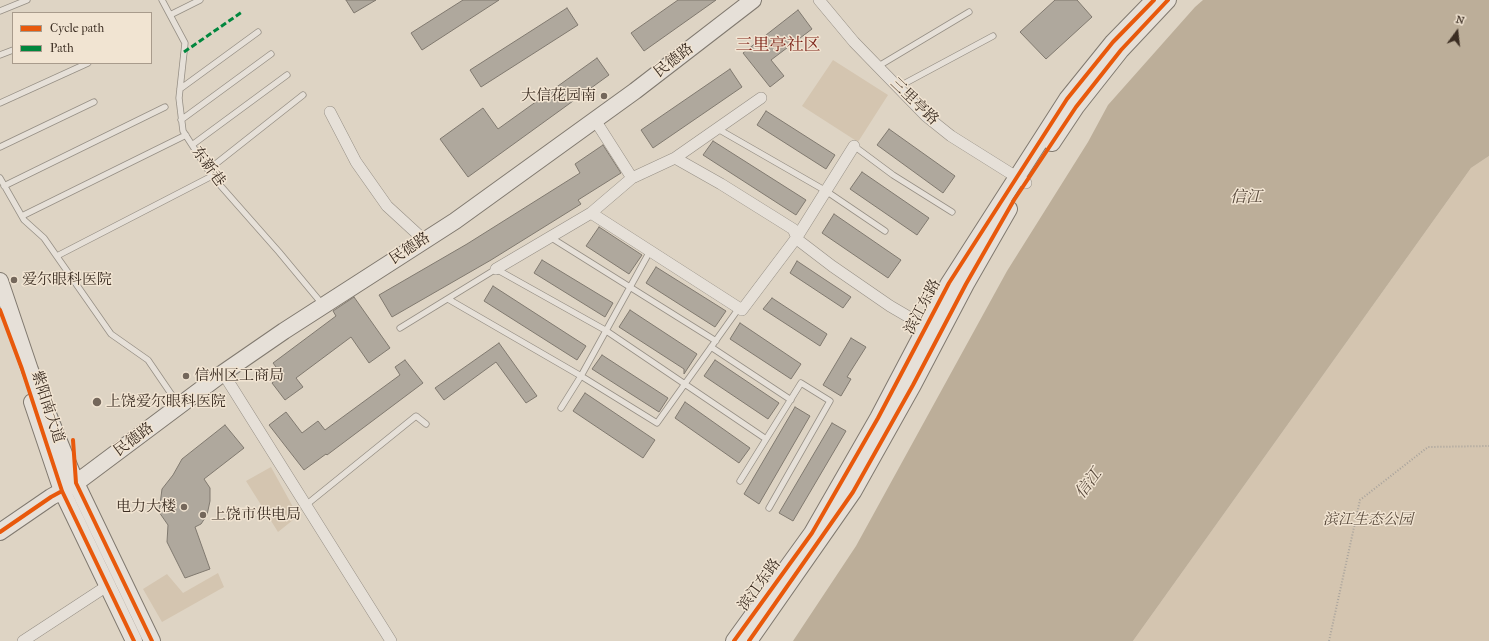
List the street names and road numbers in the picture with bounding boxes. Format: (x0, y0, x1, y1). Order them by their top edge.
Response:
street label: 民德路 (651, 40, 697, 82)
street label: 三里亭路 (886, 75, 942, 129)
street label: 东新巷 (187, 144, 229, 190)
street label: 民德路 (386, 229, 434, 269)
street label: 滨江东路 (901, 276, 945, 338)
street label: 紫阳南大道 (27, 369, 67, 445)
street label: 民德路 (111, 419, 157, 461)
street label: 滨江东路 (735, 555, 785, 615)

